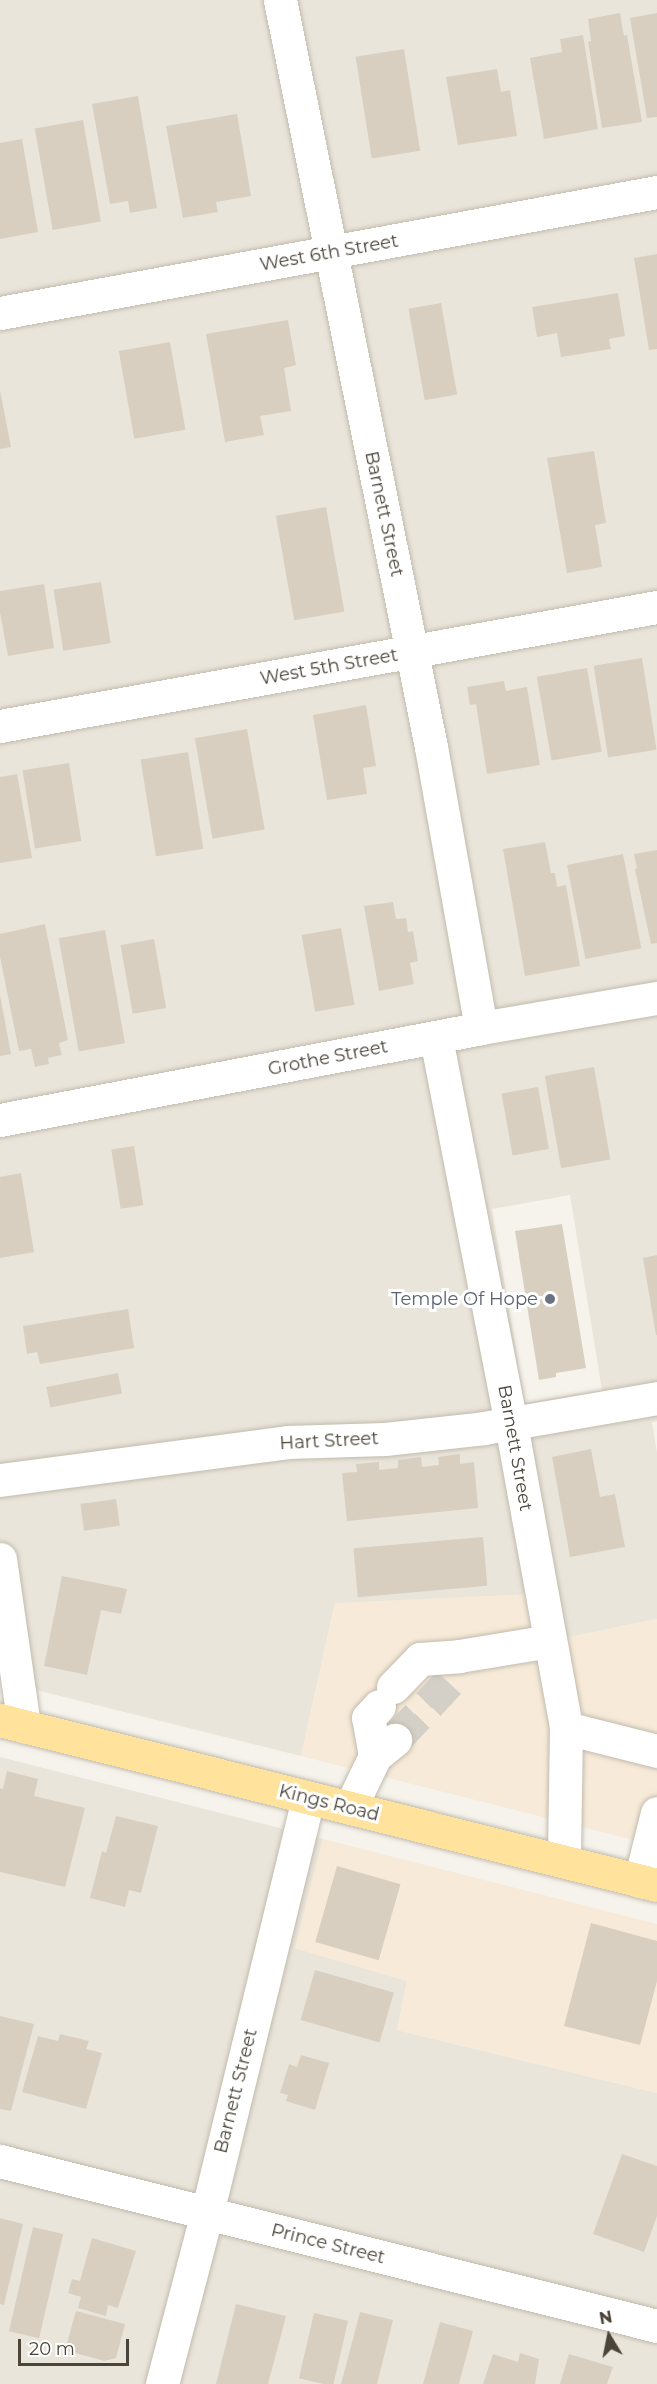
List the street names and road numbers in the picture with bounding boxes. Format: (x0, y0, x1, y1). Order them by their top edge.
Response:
street label: West 6th Street (258, 230, 400, 276)
street label: Barnett Street (360, 449, 408, 579)
street label: West 5th Street (258, 644, 400, 690)
street label: Grothe Street (266, 1036, 390, 1080)
street label: Barnett Street (493, 1383, 537, 1513)
street label: Hart Street (279, 1428, 379, 1454)
street label: Kings Road (277, 1780, 381, 1826)
street label: Barnett Street (210, 2026, 262, 2156)
street label: Prince Street (269, 2219, 387, 2269)

